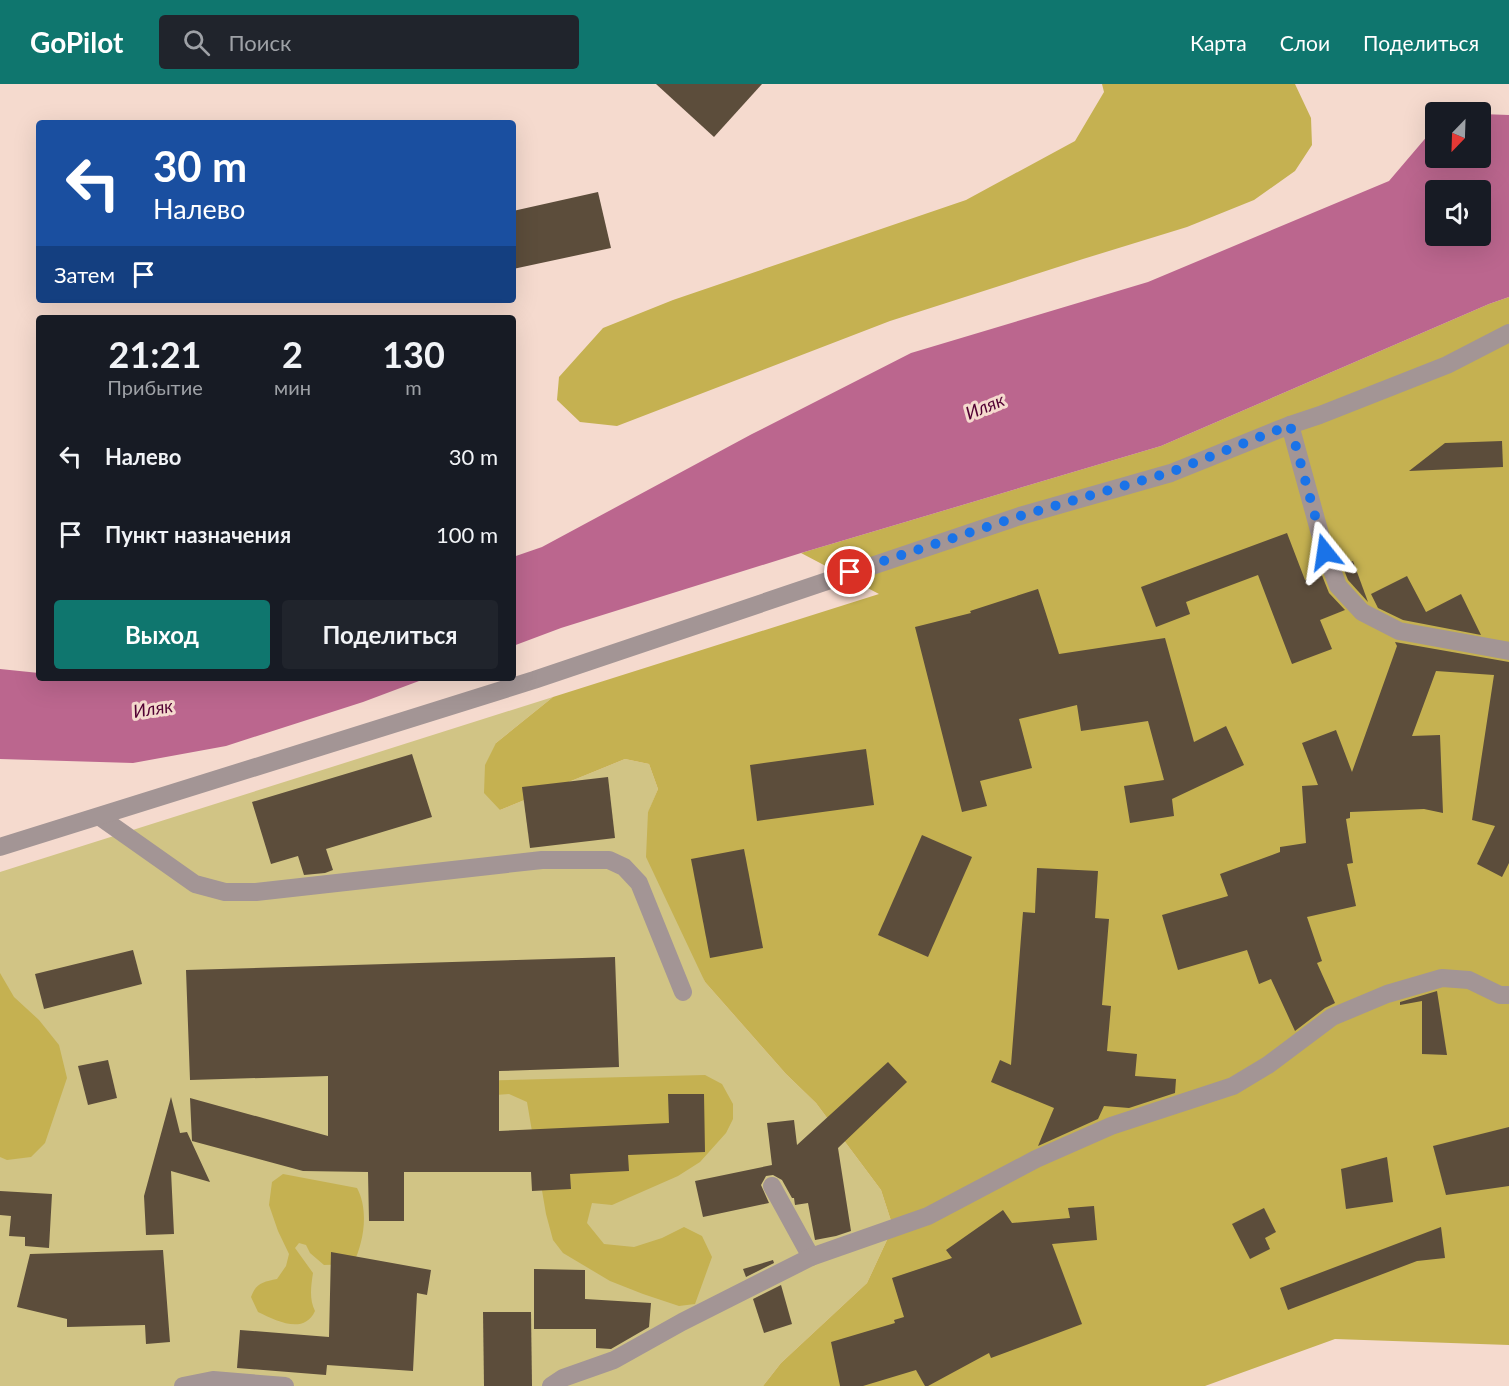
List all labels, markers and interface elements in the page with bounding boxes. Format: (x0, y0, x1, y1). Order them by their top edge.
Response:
search box (159, 15, 579, 69)
text: GoPilot (30, 25, 123, 59)
icon: search (180, 26, 213, 59)
text: Поиск (228, 29, 291, 56)
text: Карта (1190, 30, 1247, 55)
text: Слои (1280, 30, 1330, 55)
text: Поделиться (1363, 30, 1479, 55)
north arrow (1425, 102, 1491, 168)
map controls (1425, 102, 1491, 246)
text: 30 m (153, 141, 247, 191)
icon: left (54, 144, 132, 222)
button: sound (1425, 180, 1491, 246)
text: Налево (153, 192, 245, 225)
icon: arrive (127, 258, 160, 291)
text: Затем (54, 261, 115, 288)
text: 21:21 (109, 332, 201, 376)
text: 2 (282, 332, 303, 376)
text: 130 (382, 332, 445, 376)
text: Прибытие (107, 375, 203, 399)
text: мин (274, 375, 311, 399)
text: m (405, 375, 422, 399)
water label: Иляк (962, 388, 1008, 424)
icon: left (54, 440, 87, 473)
text: Налево (105, 443, 181, 470)
text: 30 m (449, 443, 498, 470)
icon: arrive (54, 518, 87, 551)
position arrow (1293, 520, 1357, 584)
text: Пункт назначения (105, 521, 291, 548)
text: 100 m (436, 521, 498, 548)
pin (824, 546, 875, 597)
icon: arrive (833, 555, 866, 588)
button: Выход (54, 600, 270, 669)
button: Поделиться (282, 600, 498, 669)
water label: Иляк (131, 694, 175, 722)

